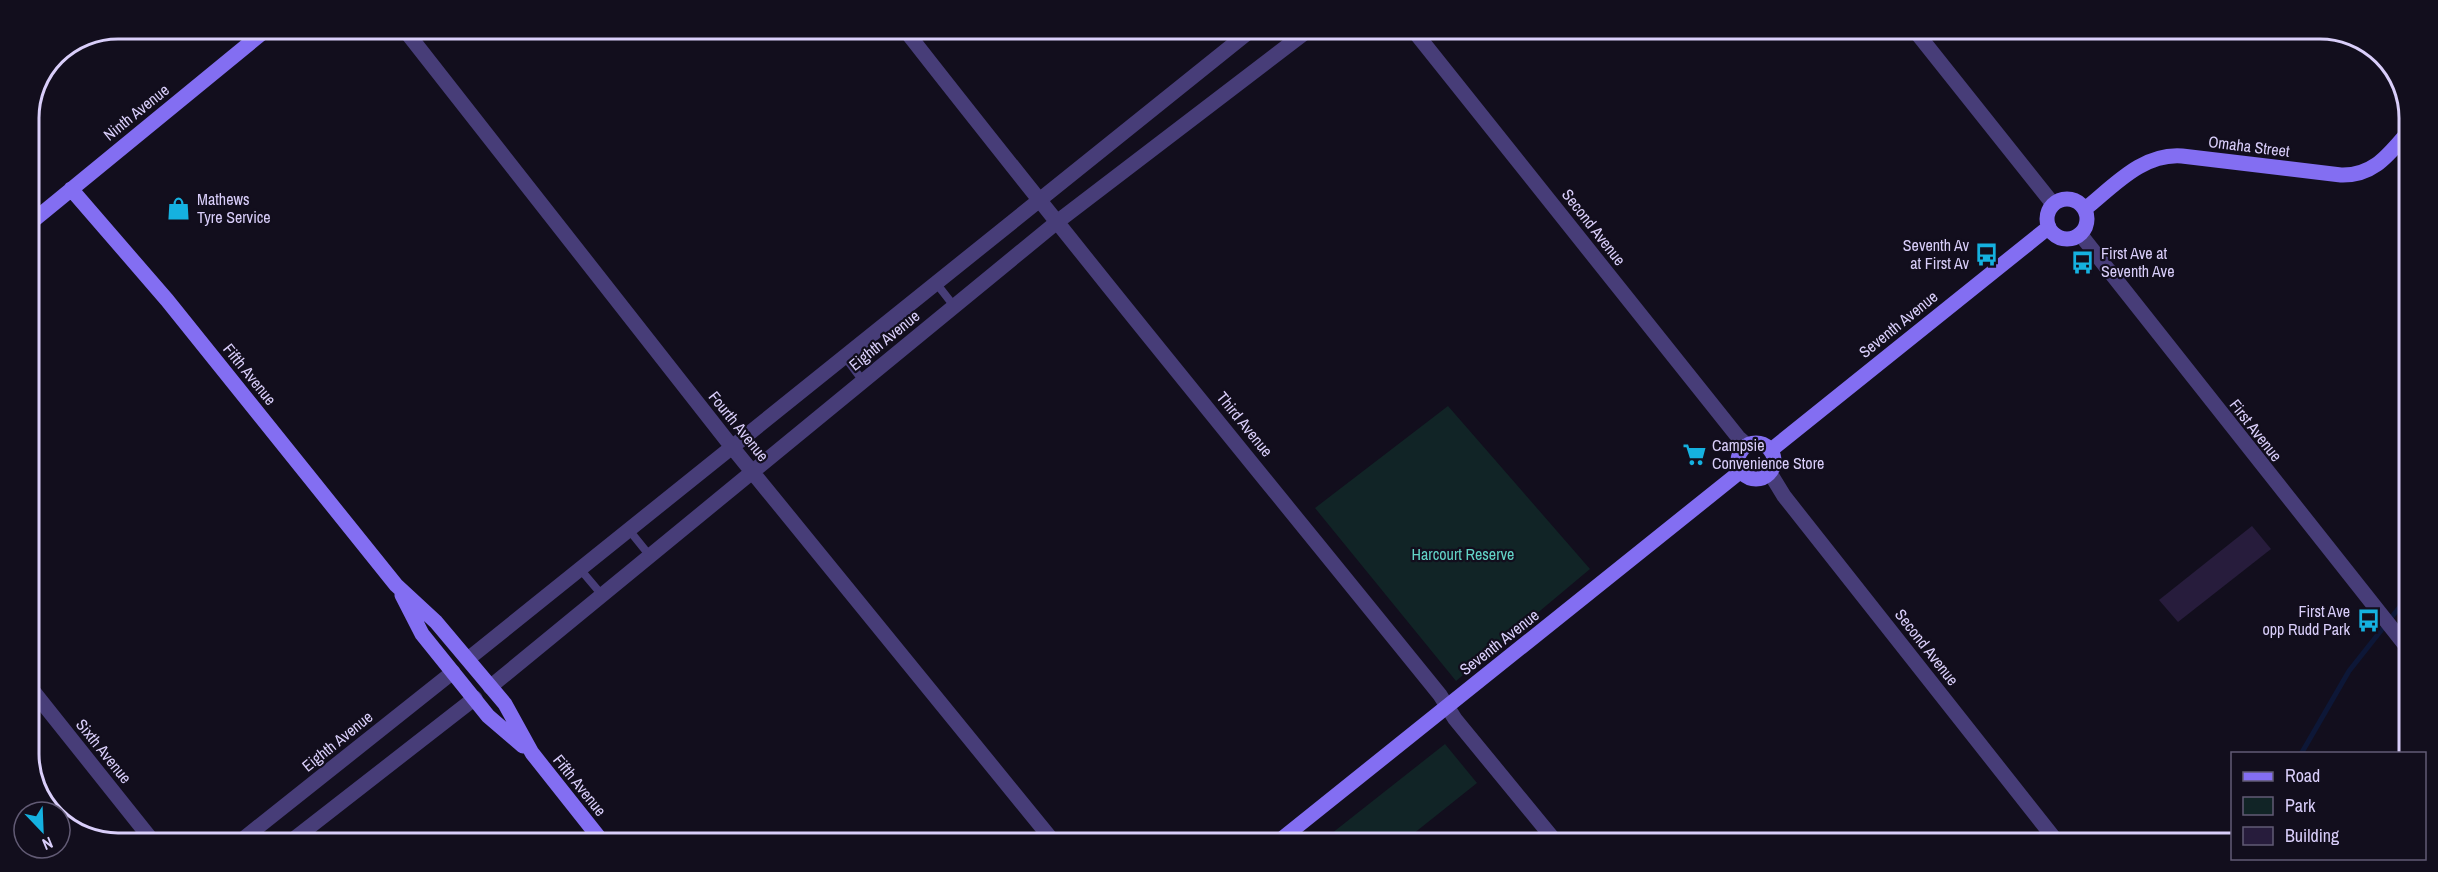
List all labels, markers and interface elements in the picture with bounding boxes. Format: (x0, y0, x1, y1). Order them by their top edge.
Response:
street label: Ninth Avenue (99, 79, 173, 145)
street label: Omaha Street (2207, 130, 2291, 162)
street label: Second Avenue (1557, 184, 1631, 270)
place label: Mathews Tyre Service (197, 188, 271, 228)
shop icon: Mathews Tyre Service (166, 195, 192, 221)
place label: Seventh Av at First Av (1903, 234, 1969, 274)
bus stop icon: Seventh Av at First Av (1974, 241, 2000, 267)
place label: First Ave at Seventh Ave (2101, 242, 2174, 282)
bus stop icon: First Ave at Seventh Ave (2070, 249, 2096, 275)
street label: Seventh Avenue (1854, 285, 1942, 363)
street label: Eighth Avenue (844, 305, 924, 375)
street label: Fifth Avenue (218, 339, 282, 409)
street label: Fourth Avenue (704, 386, 774, 466)
street label: Third Avenue (1212, 387, 1278, 461)
street label: First Avenue (2225, 394, 2287, 466)
place label: Campsie Convenience Store (1712, 434, 1824, 474)
supermarket icon: Campsie Convenience Store (1681, 441, 1707, 467)
park label: Harcourt Reserve (1412, 543, 1514, 565)
place label: First Ave opp Rudd Park (2262, 600, 2350, 640)
street label: Seventh Avenue (1455, 604, 1543, 680)
street label: Second Avenue (1890, 604, 1964, 690)
bus stop icon: First Ave opp Rudd Park (2355, 607, 2381, 633)
street label: Eighth Avenue (297, 706, 377, 776)
street label: Sixth Avenue (71, 714, 137, 788)
street label: Fifth Avenue (548, 750, 612, 820)
legend (2231, 752, 2426, 860)
text: Road (2285, 763, 2320, 788)
text: Park (2285, 793, 2316, 818)
north arrow (12, 800, 72, 860)
text: Building (2285, 823, 2340, 848)
text: N (39, 832, 57, 856)

